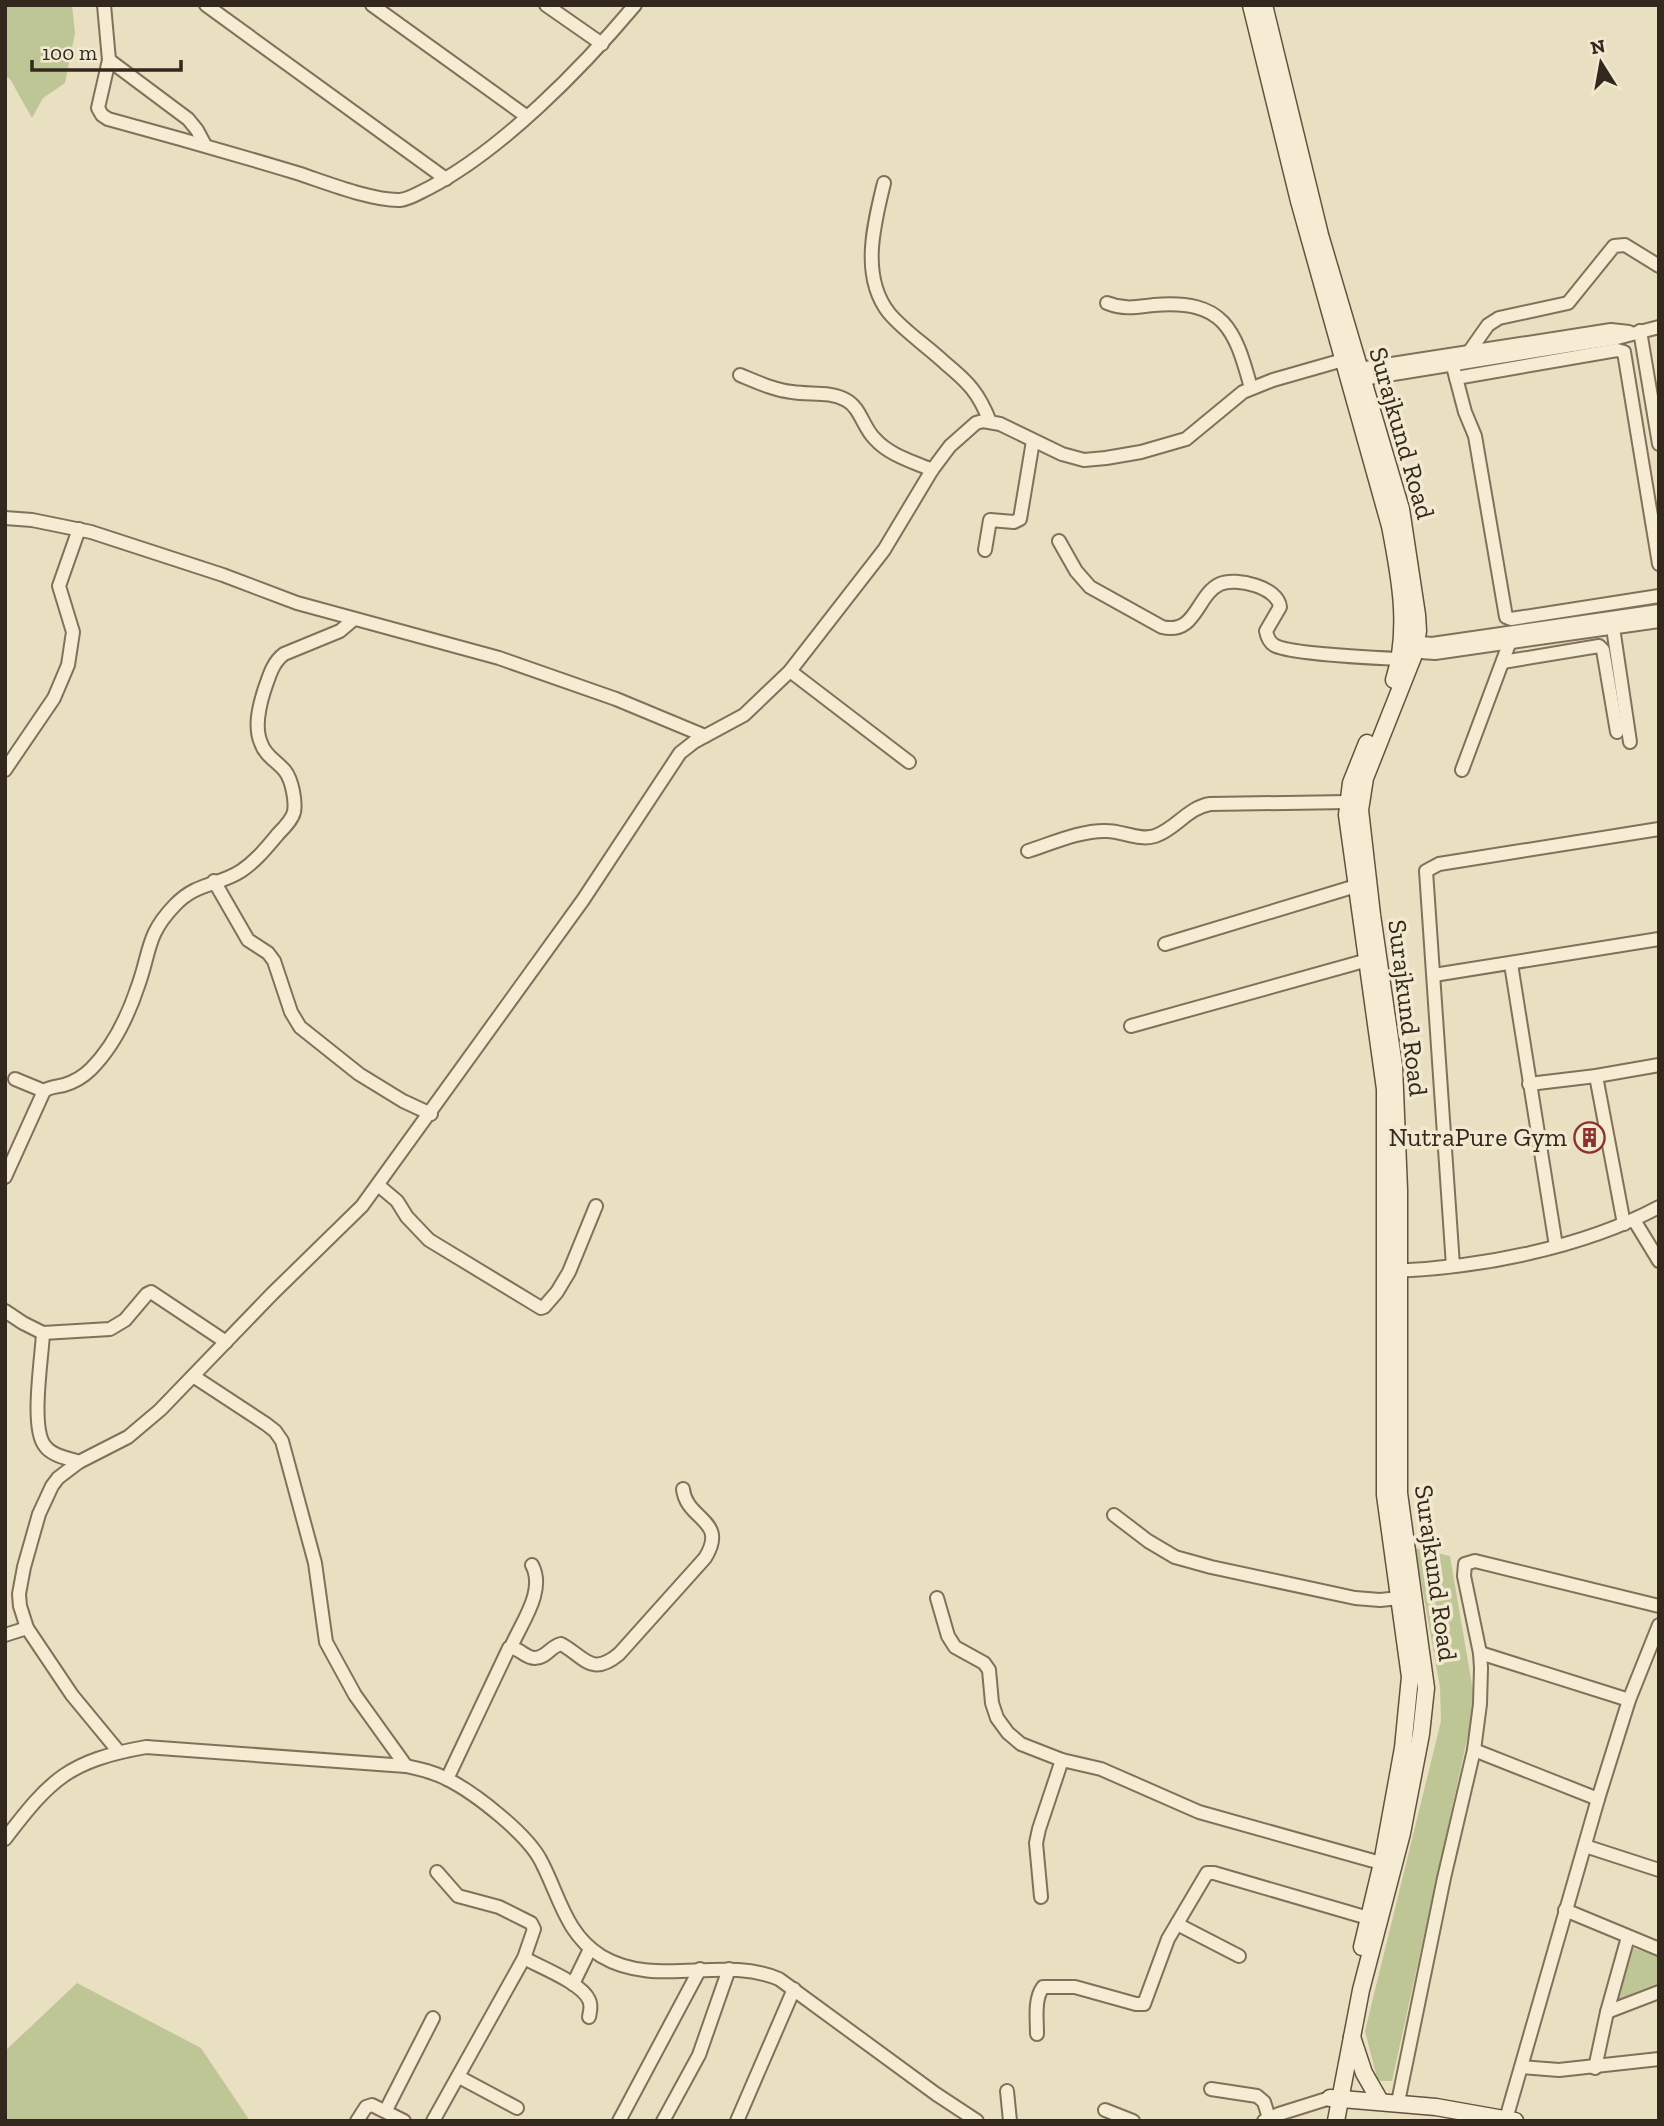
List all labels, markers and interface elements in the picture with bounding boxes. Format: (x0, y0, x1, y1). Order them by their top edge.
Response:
scale bar (32, 28, 180, 72)
north arrow (1566, 28, 1636, 98)
text: N (1589, 34, 1607, 59)
text: 100 m (42, 40, 97, 65)
street label: Surajkund Road (1362, 343, 1442, 523)
street label: Surajkund Road (1381, 918, 1435, 1098)
building icon: NutraPure Gym (1573, 1120, 1607, 1154)
place label: NutraPure Gym (1388, 1121, 1568, 1153)
street label: Surajkund Road (1408, 1483, 1464, 1663)

